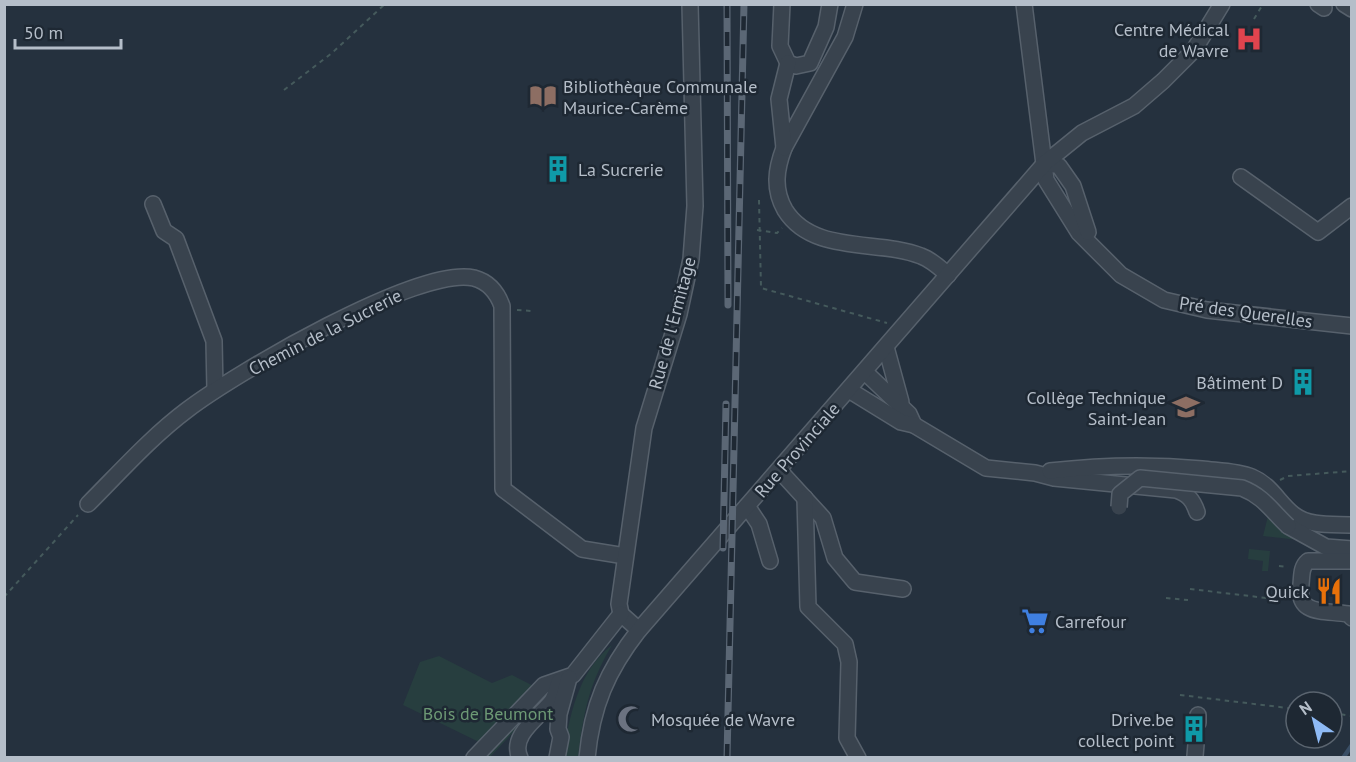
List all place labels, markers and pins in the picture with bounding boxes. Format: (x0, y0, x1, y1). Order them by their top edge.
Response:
place label: Centre Médical de Wavre (1114, 18, 1230, 62)
hospital icon: Centre Médical de Wavre (1234, 24, 1264, 54)
place label: Bibliothèque Communale Maurice-Carème (563, 75, 757, 119)
library icon: Bibliothèque Communale Maurice-Carème (528, 81, 558, 111)
building icon: La Sucrerie (543, 154, 573, 184)
place label: La Sucrerie (578, 158, 663, 181)
building icon: Bâtiment D (1288, 367, 1318, 397)
place label: Bâtiment D (1196, 371, 1283, 394)
place label: Collège Technique Saint-Jean (1026, 386, 1166, 430)
school or university icon: Collège Technique Saint-Jean (1171, 392, 1201, 422)
restaurant icon: Quick (1314, 576, 1344, 606)
place label: Quick (1265, 580, 1309, 603)
supermarket icon: Carrefour (1020, 606, 1050, 636)
place label: Carrefour (1055, 610, 1126, 633)
mosque icon: Mosquée de Wavre (616, 704, 646, 734)
place label: Mosquée de Wavre (651, 708, 795, 731)
place label: Drive.be collect point (1078, 708, 1174, 752)
building icon: Drive.be collect point (1179, 714, 1209, 744)

